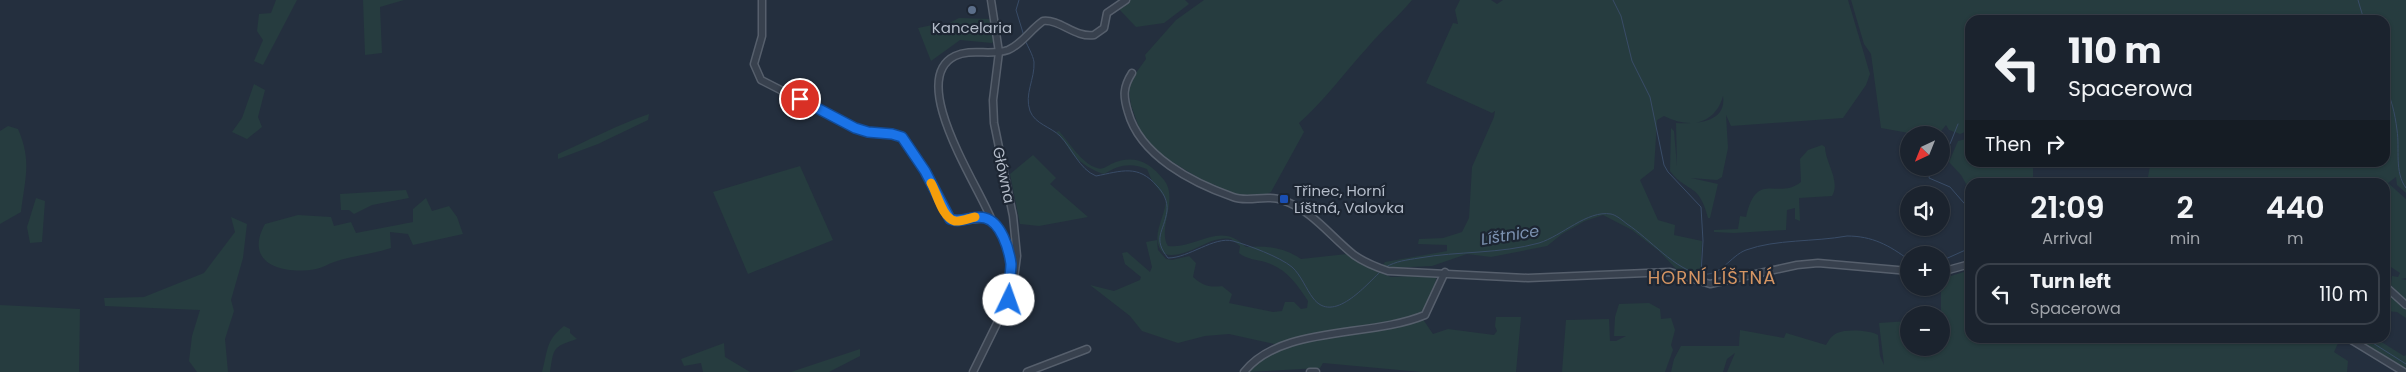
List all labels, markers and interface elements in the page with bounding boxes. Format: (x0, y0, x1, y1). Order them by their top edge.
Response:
marker: Kancelaria (966, 4, 978, 16)
place label: Kancelaria (932, 17, 1012, 38)
text: 110 m (2068, 26, 2162, 75)
icon: left (1985, 35, 2050, 100)
text: Spacerowa (2068, 73, 2193, 104)
pin (779, 78, 821, 120)
icon: arrive (786, 85, 814, 113)
north arrow (1900, 126, 1950, 176)
map controls (1900, 126, 1950, 356)
icon: right (2041, 130, 2069, 158)
text: Then (1985, 131, 2031, 158)
street label: Główna (988, 145, 1020, 205)
place label: Třinec, Horní Líštná, Valovka (1294, 180, 1404, 218)
button: sound (1900, 186, 1950, 236)
text: 21:09 (2030, 186, 2104, 229)
text: 2 (2176, 186, 2194, 229)
text: 440 (2266, 186, 2325, 229)
marker: Třinec, Horní Líštná, Valovka (1278, 193, 1290, 205)
water label: Líštnice (1479, 219, 1541, 251)
text: Arrival (2042, 227, 2093, 250)
text: min (2170, 227, 2200, 250)
text: m (2287, 227, 2303, 250)
button: + (1900, 246, 1950, 296)
district label: HORNÍ LÍŠTNÁ (1648, 265, 1776, 290)
text: Turn left (2030, 268, 2111, 295)
position arrow (982, 273, 1034, 325)
icon: left (1987, 280, 2015, 308)
text: 110 m (2319, 281, 2368, 308)
text: Spacerowa (2030, 297, 2121, 320)
button: − (1900, 306, 1950, 356)

